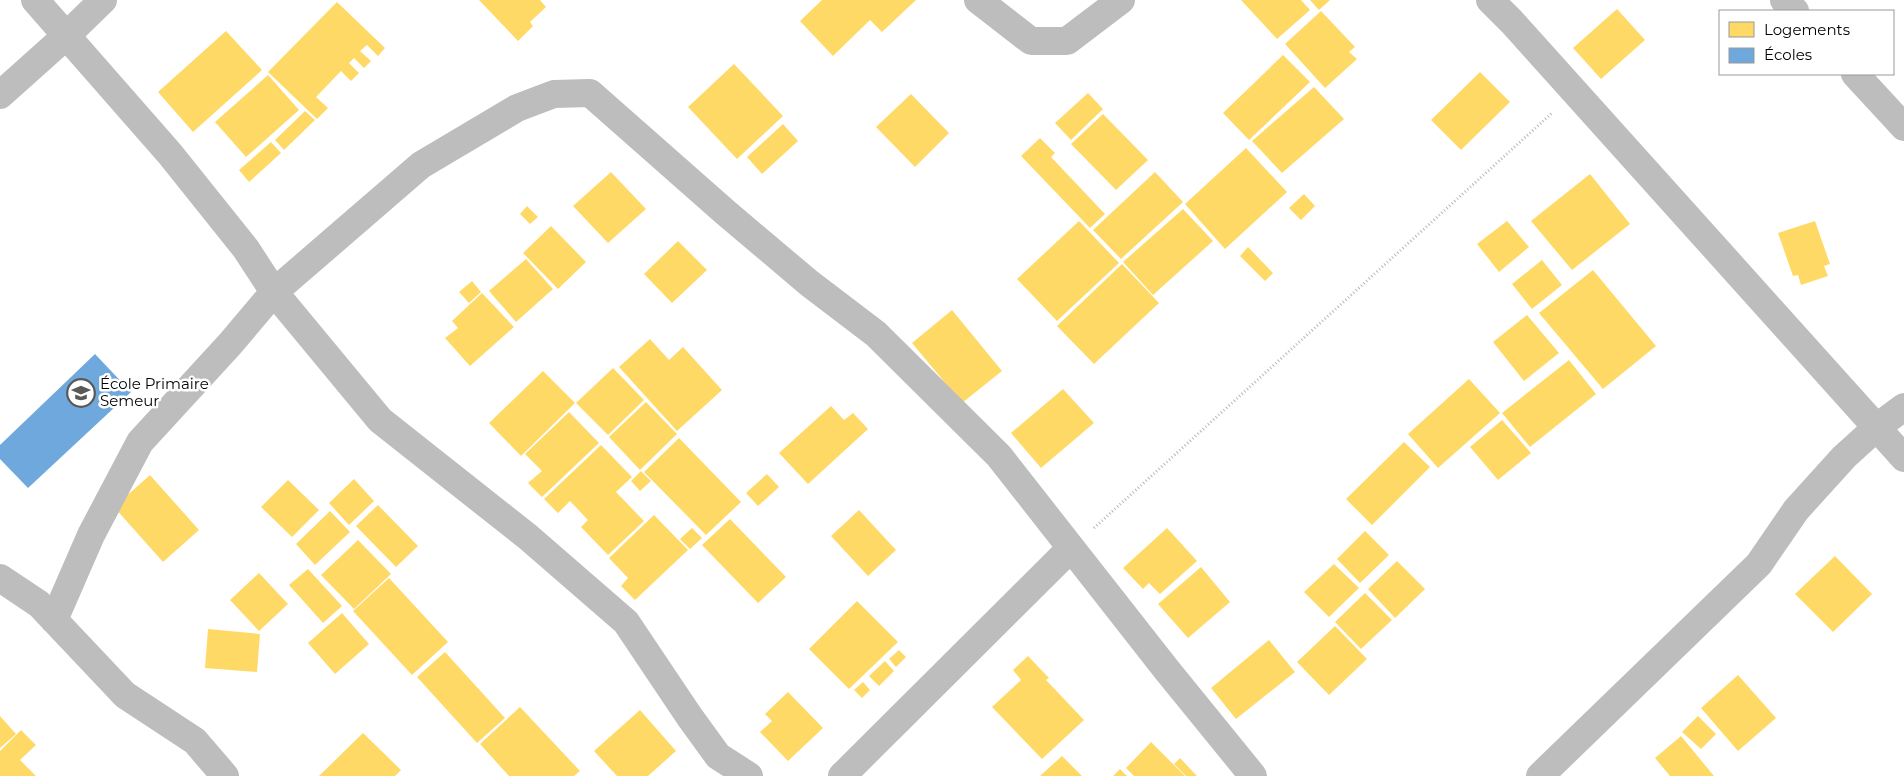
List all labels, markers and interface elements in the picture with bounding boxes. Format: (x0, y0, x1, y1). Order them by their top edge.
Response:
legend (1719, 10, 1894, 75)
text: Logements (1764, 20, 1850, 39)
text: Écoles (1764, 45, 1812, 64)
place label: École Primaire Semeur (100, 374, 209, 410)
school or university icon: École Primaire Semeur (66, 378, 96, 408)

